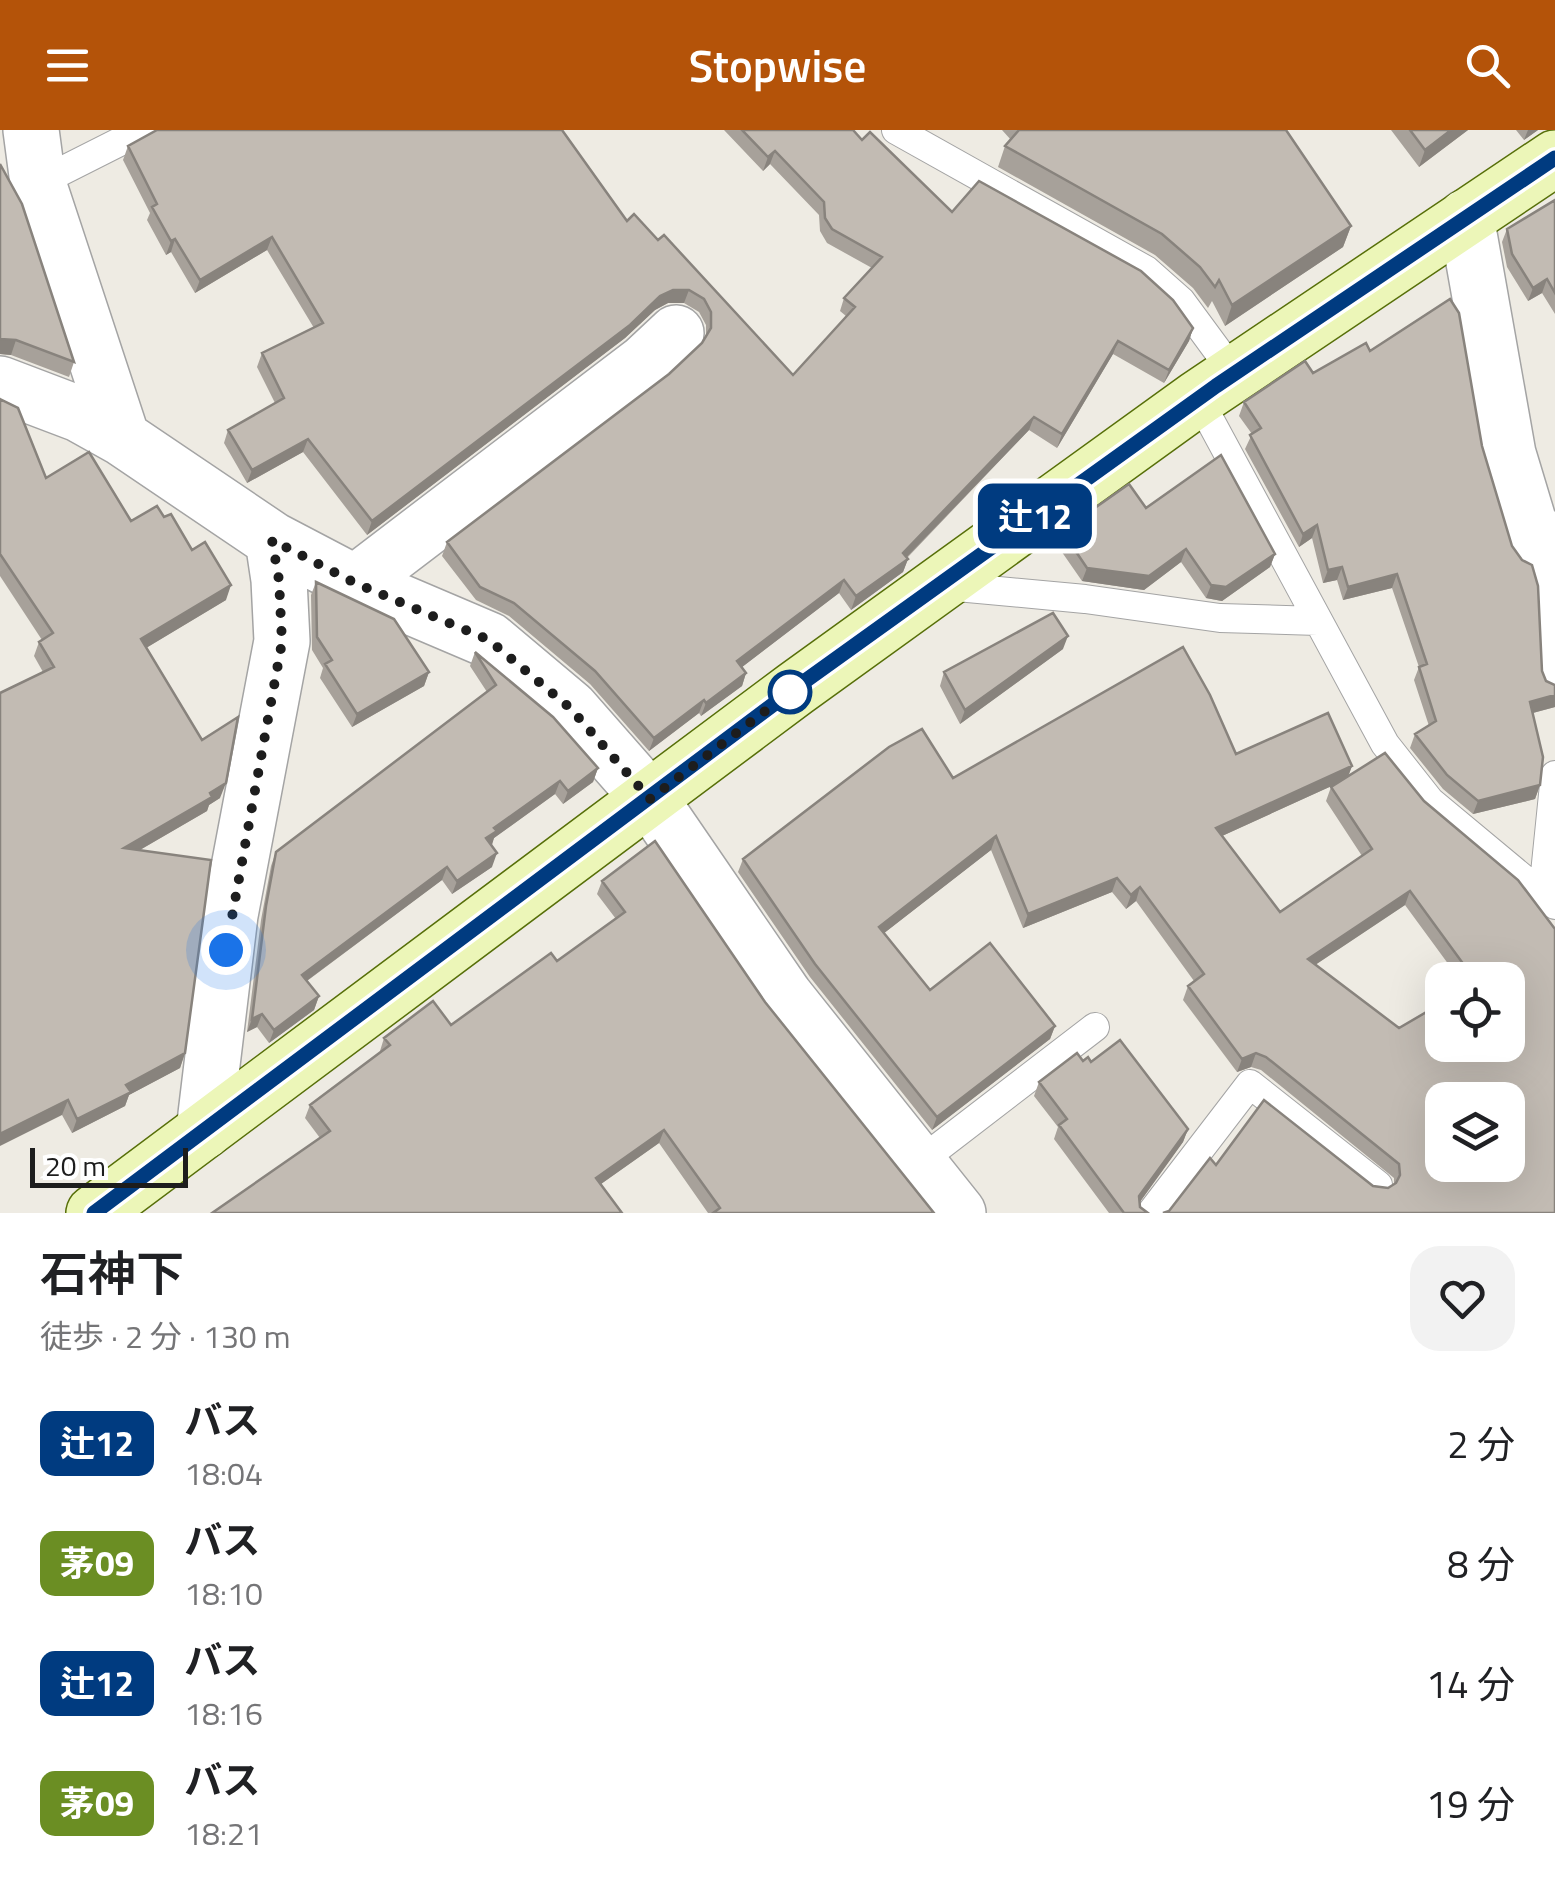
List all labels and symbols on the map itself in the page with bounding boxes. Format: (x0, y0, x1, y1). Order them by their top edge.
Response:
line badge: 辻12 (978, 484, 1092, 548)
unlabelled marker (769, 671, 811, 713)
your location (201, 925, 251, 975)
scale bar (30, 1143, 188, 1188)

